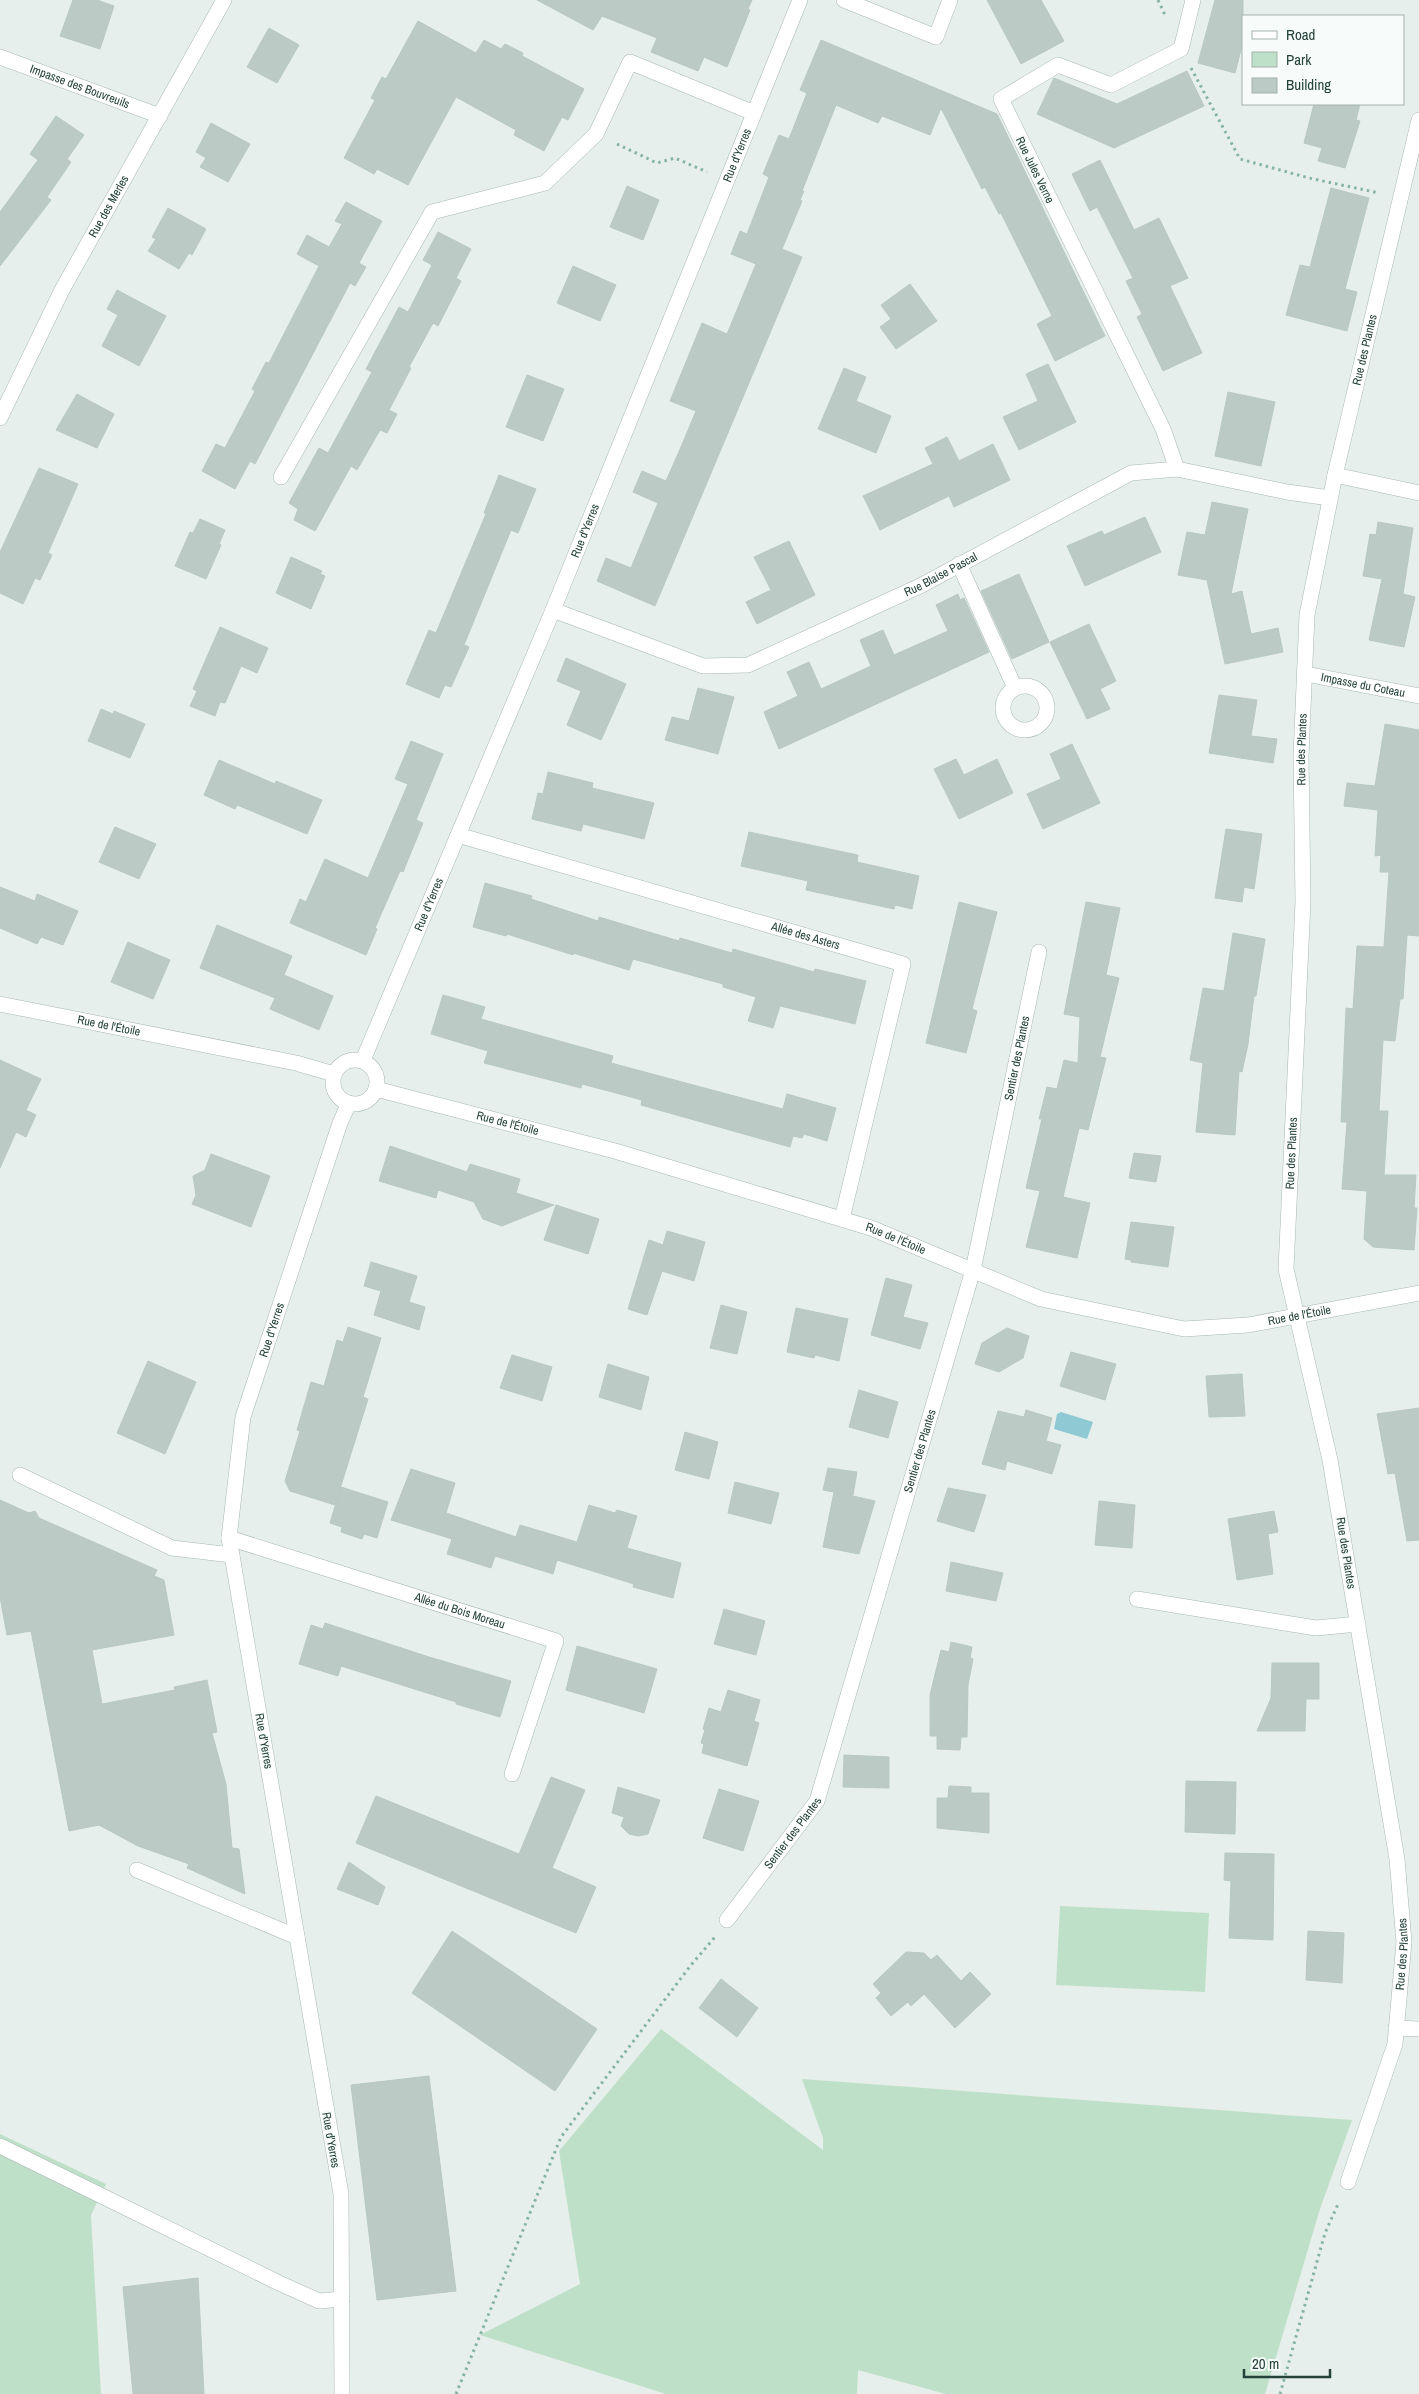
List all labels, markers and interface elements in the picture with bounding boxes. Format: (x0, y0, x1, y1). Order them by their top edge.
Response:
legend (1242, 15, 1404, 105)
text: Road (1286, 24, 1315, 45)
text: Park (1286, 49, 1312, 70)
street label: Impasse des Bouvreuils (28, 61, 132, 112)
text: Building (1286, 74, 1331, 95)
street label: Rue d'Yerres (719, 126, 755, 184)
street label: Rue Jules Verne (1012, 134, 1058, 206)
street label: Rue des Merles (85, 172, 133, 240)
street label: Rue des Plantes (1349, 313, 1381, 387)
street label: Rue d'Yerres (567, 501, 603, 560)
street label: Rue Blaise Pascal (902, 549, 980, 600)
street label: Impasse du Coteau (1319, 669, 1406, 701)
street label: Rue des Plantes (1293, 713, 1311, 786)
street label: Rue d'Yerres (410, 875, 447, 933)
street label: Allée des Asters (769, 918, 842, 953)
street label: Rue de l'Étoile (76, 1012, 142, 1040)
street label: Sentier des Plantes (1000, 1014, 1034, 1102)
street label: Rue de l'Étoile (475, 1107, 541, 1139)
street label: Rue des Plantes (1282, 1117, 1301, 1190)
street label: Rue de l'Étoile (864, 1219, 928, 1258)
street label: Rue d'Yerres (255, 1301, 288, 1359)
street label: Rue de l'Étoile (1267, 1302, 1332, 1329)
street label: Sentier des Plantes (900, 1407, 940, 1495)
street label: Rue des Plantes (1332, 1516, 1360, 1590)
street label: Allée du Bois Moreau (411, 1589, 507, 1633)
street label: Rue d'Yerres (251, 1712, 277, 1770)
street label: Sentier des Plantes (760, 1796, 825, 1872)
street label: Rue des Plantes (1392, 1917, 1412, 1991)
street label: Rue d'Yerres (318, 2111, 344, 2169)
scale bar (1244, 2346, 1330, 2378)
text: 20 m (1252, 2353, 1279, 2374)

